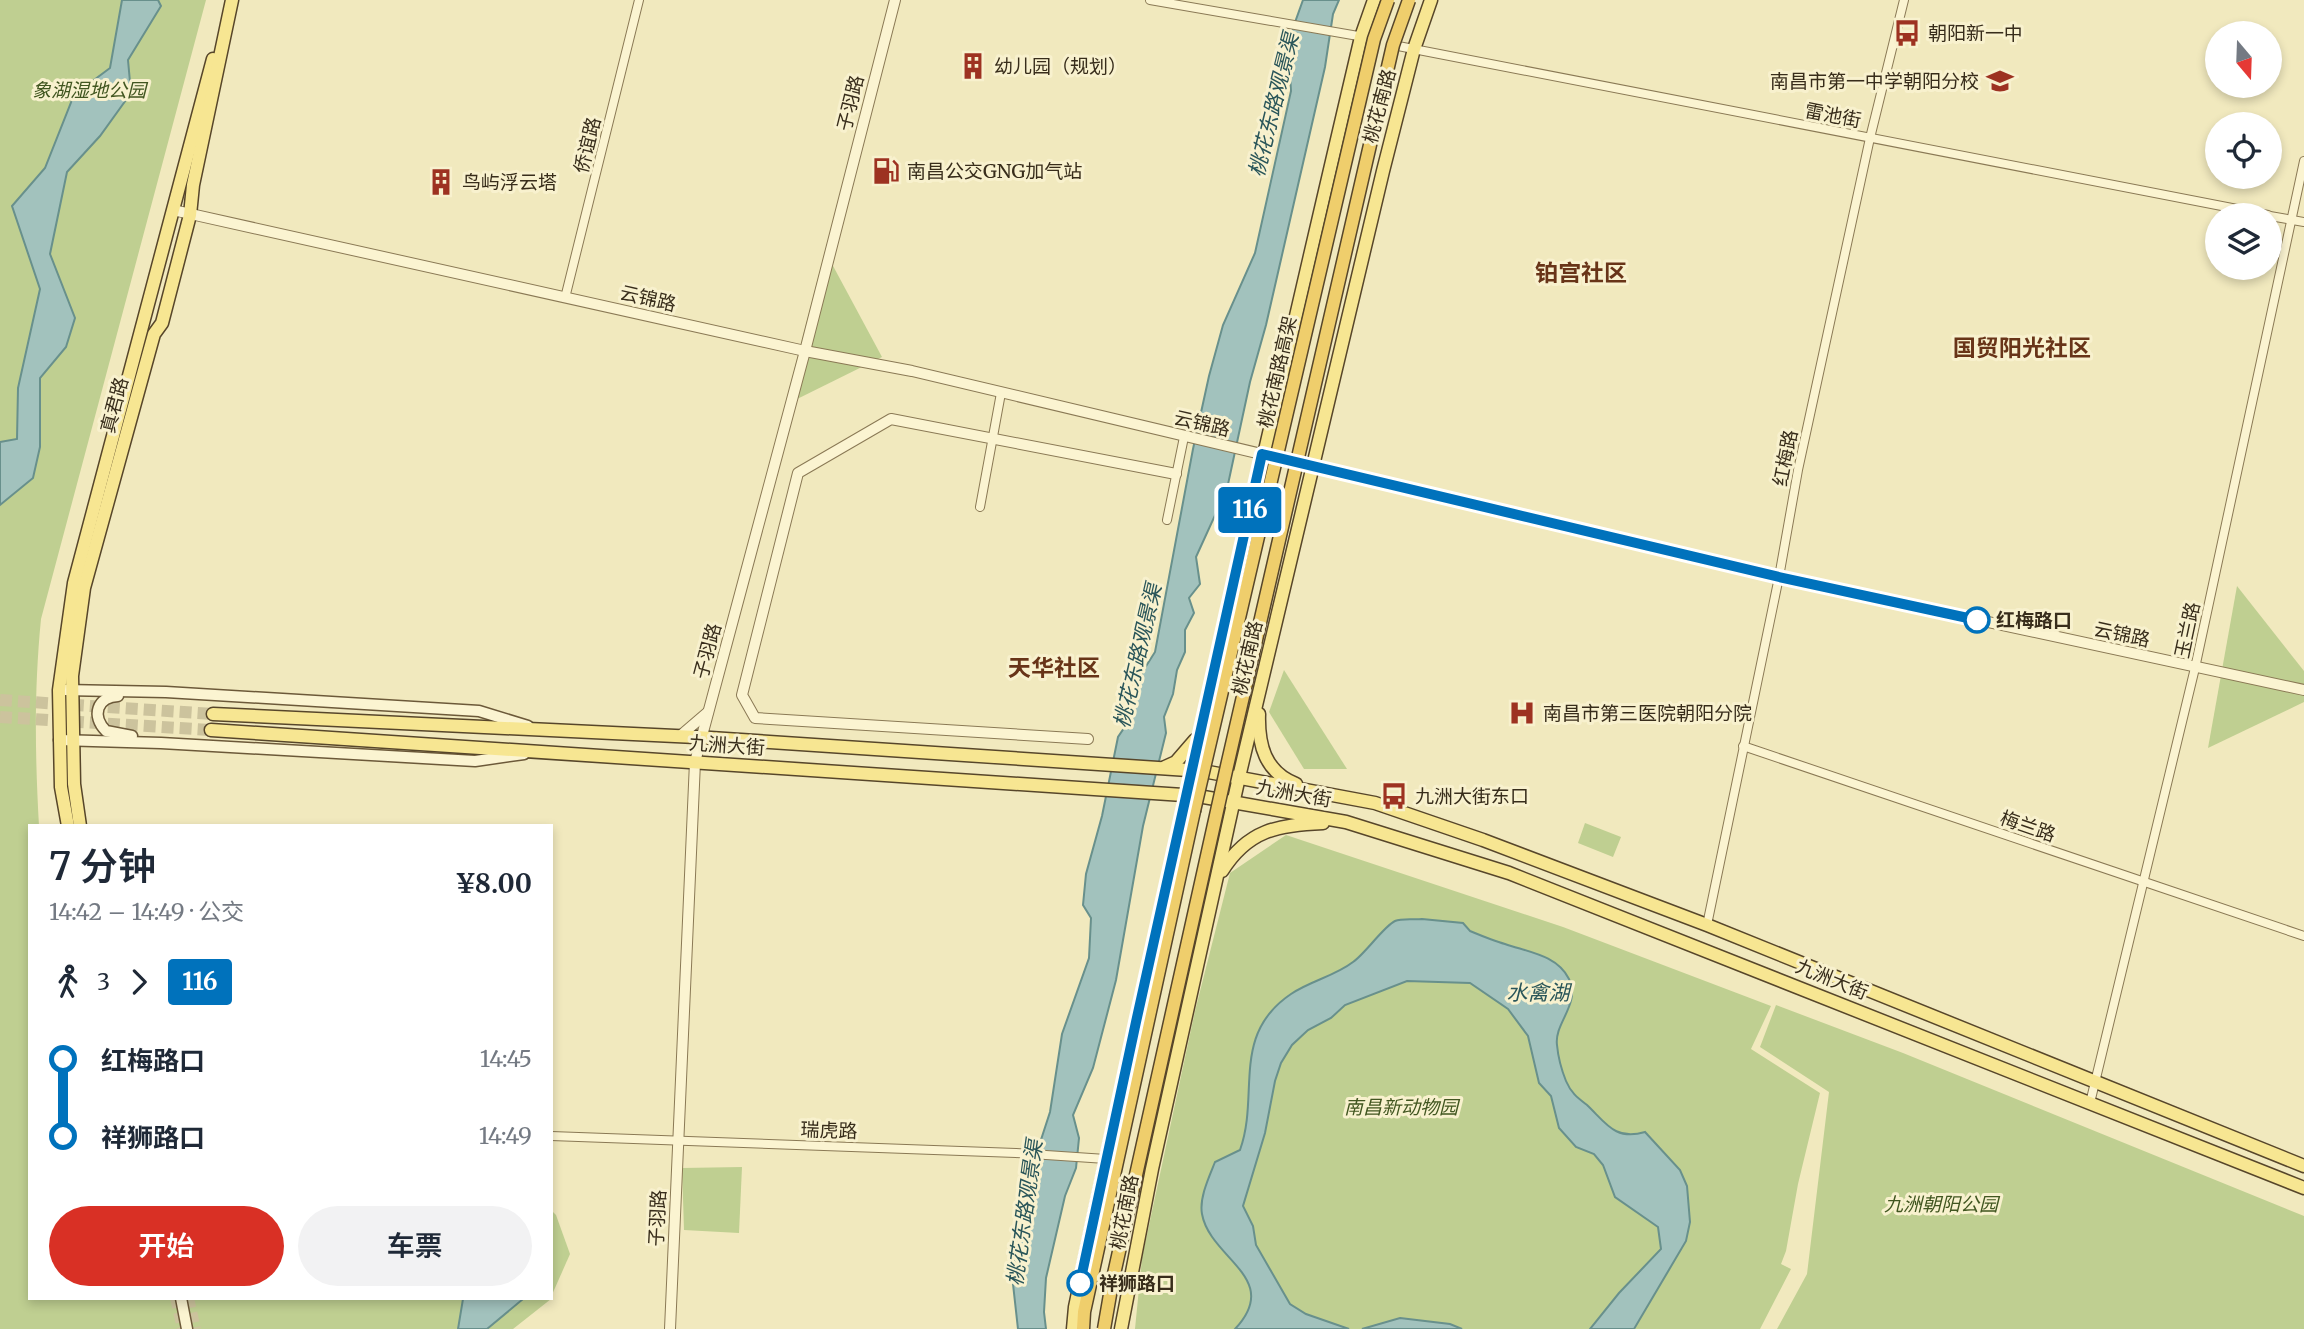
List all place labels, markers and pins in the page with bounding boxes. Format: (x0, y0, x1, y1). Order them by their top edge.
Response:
bus stop icon: 朝阳新一中 (1892, 18, 1922, 48)
place label: 朝阳新一中 (1928, 21, 2023, 45)
building icon: 幼儿园（规划） (958, 51, 988, 81)
place label: 幼儿园（规划） (994, 54, 1127, 78)
school or university icon: 南昌市第一中学朝阳分校 (1985, 66, 2015, 96)
place label: 南昌市第一中学朝阳分校 (1770, 69, 1979, 93)
fuel station icon: 南昌公交GNG加气站 (871, 156, 901, 186)
place label: 南昌公交GNG加气站 (907, 159, 1082, 183)
building icon: 鸟屿浮云塔 (426, 167, 456, 197)
place label: 鸟屿浮云塔 (462, 170, 557, 194)
marker: 红梅路口 (1964, 607, 1990, 633)
place label: 红梅路口 (1996, 608, 2072, 632)
hospital icon: 南昌市第三医院朝阳分院 (1507, 698, 1537, 728)
place label: 南昌市第三医院朝阳分院 (1543, 701, 1752, 725)
bus stop icon: 九洲大街东口 (1379, 781, 1409, 811)
place label: 九洲大街东口 (1415, 784, 1529, 808)
marker: 祥狮路口 (1067, 1270, 1093, 1296)
place label: 祥狮路口 (1099, 1271, 1175, 1295)

